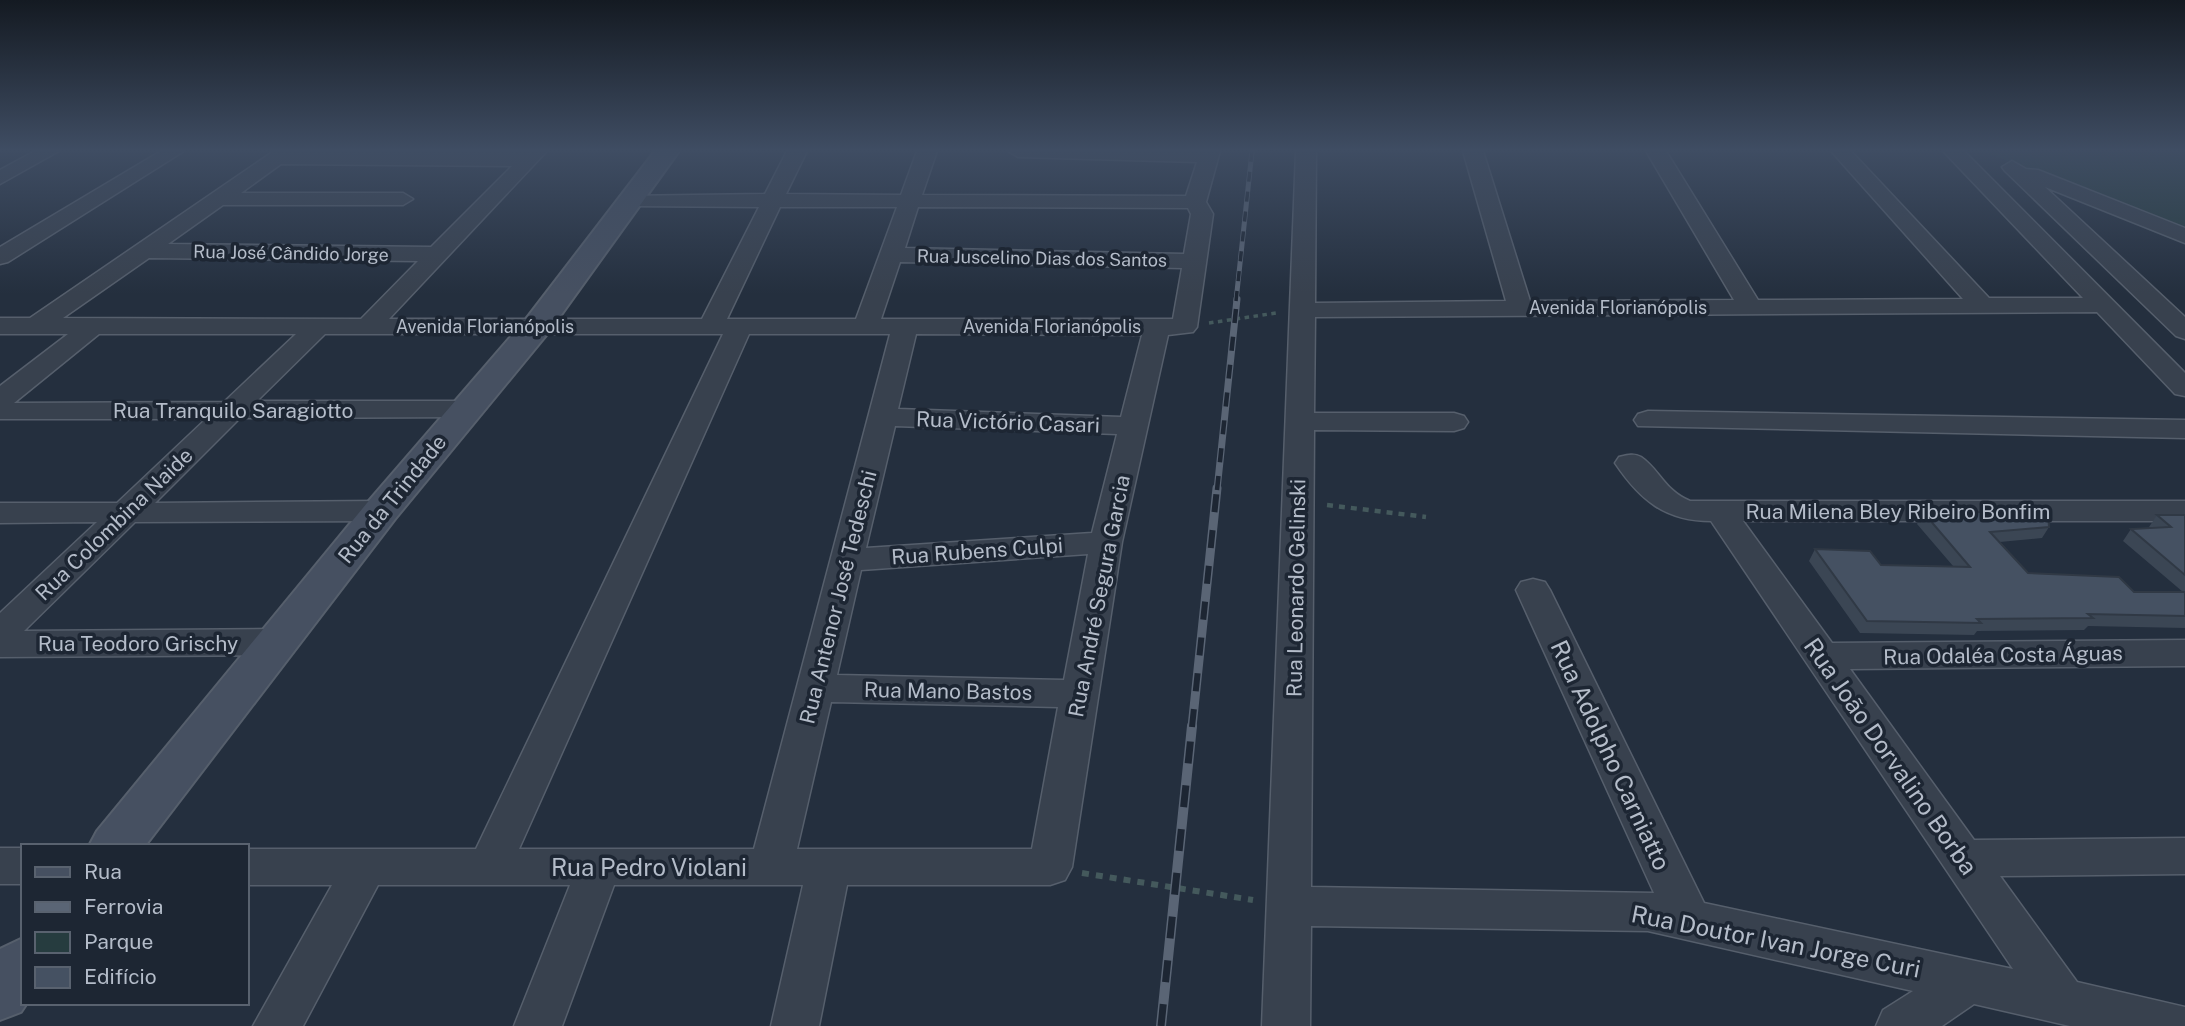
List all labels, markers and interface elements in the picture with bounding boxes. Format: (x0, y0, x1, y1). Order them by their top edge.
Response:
street label: Rua José Cândido Jorge (193, 241, 389, 265)
street label: Rua Juscelino Dias dos Santos (917, 245, 1167, 271)
street label: Avenida Florianópolis (1529, 297, 1707, 318)
street label: Avenida Florianópolis (396, 316, 574, 337)
street label: Avenida Florianópolis (963, 316, 1141, 337)
street label: Rua Tranquilo Saragiotto (113, 398, 353, 423)
street label: Rua Victório Casari (916, 406, 1100, 438)
street label: Rua da Trindade (333, 430, 451, 568)
street label: Rua Colombina Naide (30, 442, 198, 606)
street label: Rua Antenor José Tedeschi (794, 468, 882, 726)
street label: Rua André Segura Garcia (1063, 473, 1135, 719)
street label: Rua Leonardo Gelinski (1282, 479, 1310, 697)
street label: Rua Milena Bley Ribeiro Bonfim (1746, 499, 2050, 524)
street label: Rua Rubens Culpi (890, 533, 1064, 569)
street label: Rua Teodoro Grischy (38, 631, 238, 656)
street label: Rua João Dorvalino Borba (1799, 632, 1983, 880)
street label: Rua Adolpho Carniatto (1545, 636, 1677, 874)
street label: Rua Odaléa Costa Águas (1883, 640, 2123, 670)
street label: Rua Mano Bastos (864, 677, 1032, 705)
legend (21, 844, 248, 1005)
street label: Rua Pedro Violani (551, 853, 747, 881)
text: Rua (84, 859, 122, 884)
text: Ferrovia (84, 894, 163, 919)
street label: Rua Doutor Ivan Jorge Curi (1629, 899, 1923, 983)
text: Parque (84, 929, 153, 954)
text: Edifício (84, 964, 157, 989)

